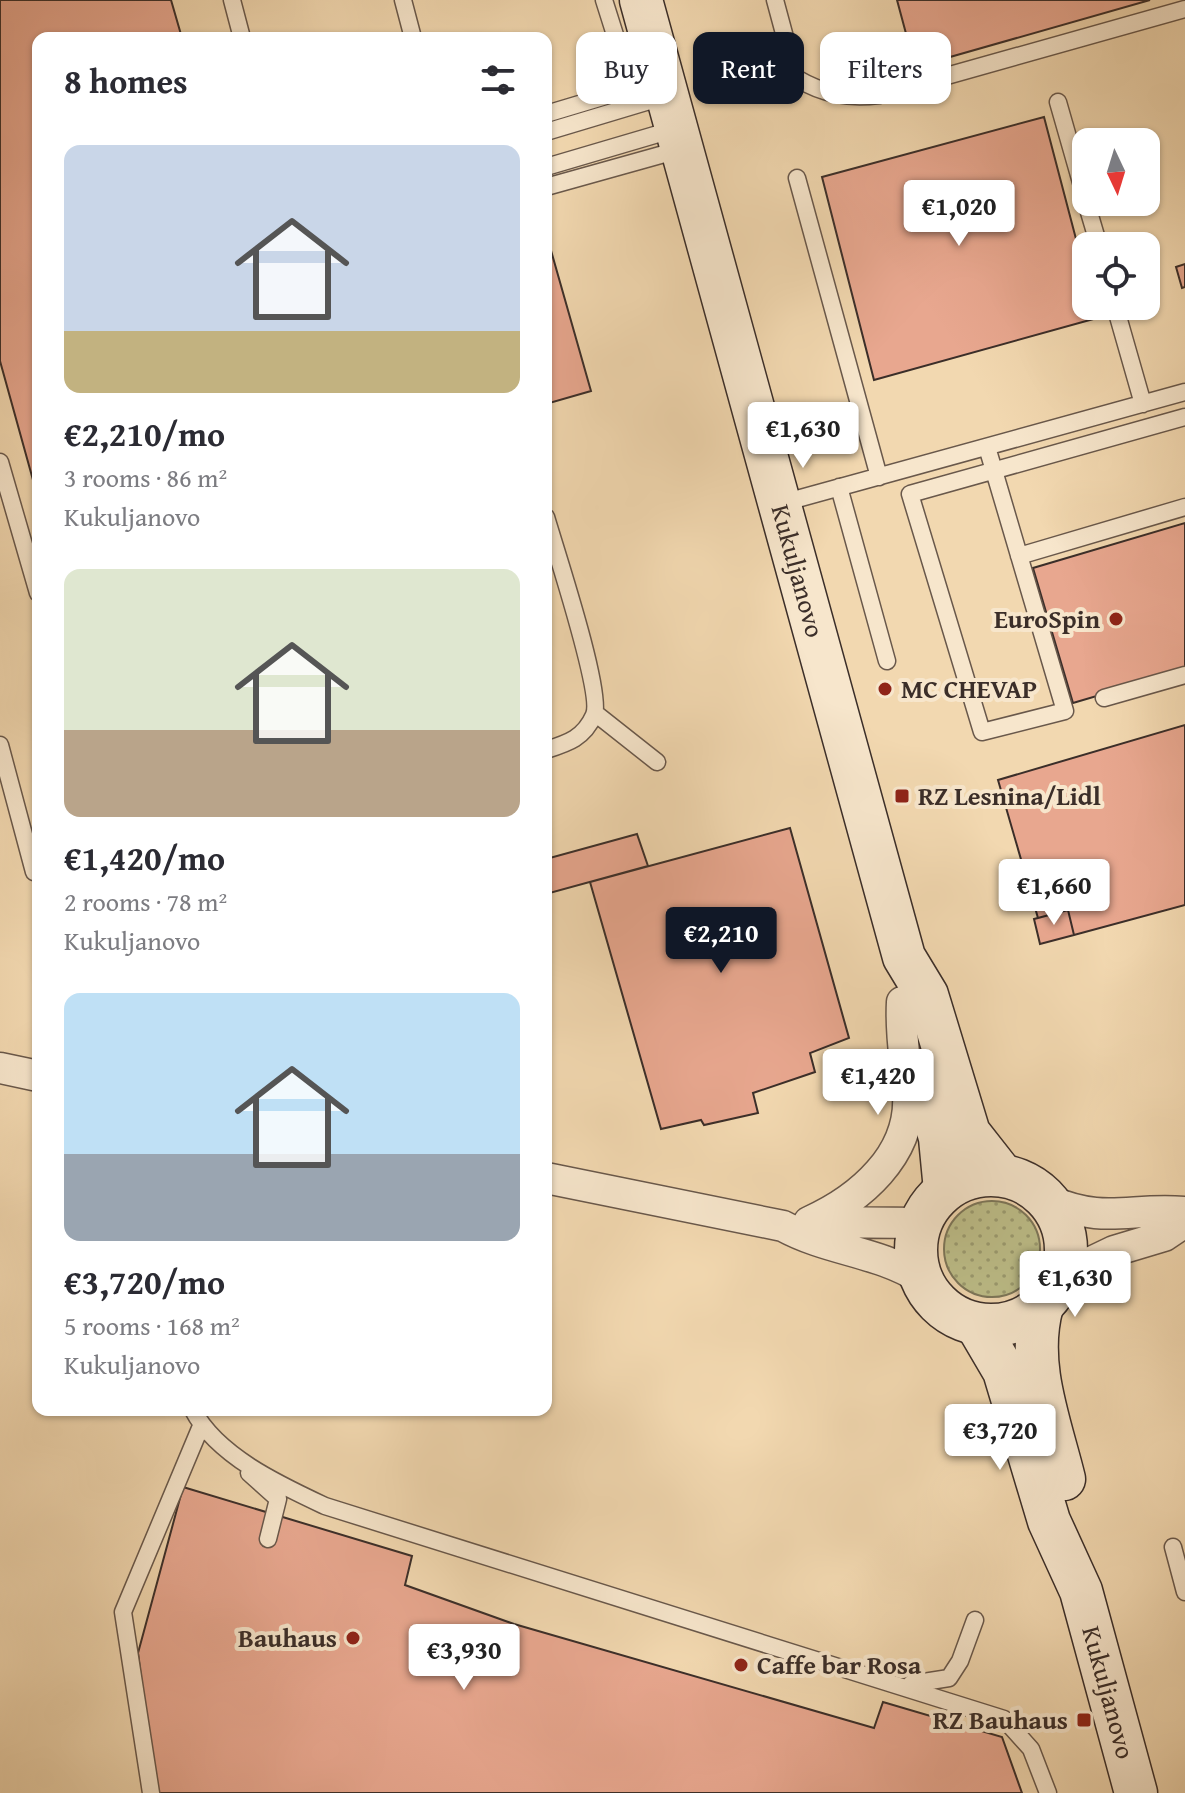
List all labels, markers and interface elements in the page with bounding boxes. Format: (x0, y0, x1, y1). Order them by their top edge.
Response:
chip: Buy (576, 32, 677, 104)
chip: Rent (693, 32, 804, 104)
chip: Filters (820, 32, 951, 104)
text: 8 homes (64, 56, 188, 105)
icon: filters (476, 58, 520, 102)
north arrow (1072, 128, 1160, 216)
map controls (1072, 128, 1160, 320)
pin: €1,020 (894, 180, 1024, 248)
text: €1,020 (922, 186, 996, 225)
icon: home (220, 197, 364, 341)
button: locate (1072, 232, 1160, 320)
pin: €1,630 (738, 402, 868, 470)
text: €1,630 (766, 408, 840, 447)
text: €2,210/mo (64, 409, 225, 458)
text: 3 rooms · 86 m² (64, 458, 227, 497)
text: Kukuljanovo (64, 497, 200, 536)
street label: Kukuljanovo (761, 500, 835, 642)
place label: EuroSpin (994, 599, 1101, 638)
marker: EuroSpin (1107, 610, 1125, 628)
icon: home (220, 621, 364, 765)
place label: MC CHEVAP (901, 669, 1037, 708)
marker: MC CHEVAP (876, 680, 894, 698)
place label: RZ Lesnina/Lidl (918, 776, 1101, 815)
marker: RZ Lesnina/Lidl (893, 787, 911, 805)
text: €1,420/mo (64, 833, 225, 882)
pin: €1,660 (989, 859, 1119, 927)
text: €1,660 (1017, 865, 1091, 904)
text: 2 rooms · 78 m² (64, 882, 227, 921)
pin: €2,210 (656, 907, 786, 975)
text: €2,210 (684, 913, 758, 952)
text: Kukuljanovo (64, 921, 200, 960)
icon: home (220, 1045, 364, 1189)
pin: €1,420 (813, 1049, 943, 1117)
text: €1,420 (841, 1055, 915, 1094)
pin: €1,630 (1010, 1251, 1140, 1319)
text: €3,720/mo (64, 1257, 225, 1306)
text: €1,630 (1038, 1257, 1112, 1296)
text: 5 rooms · 168 m² (64, 1306, 240, 1345)
text: Kukuljanovo (64, 1345, 200, 1384)
pin: €3,720 (935, 1404, 1065, 1472)
text: €3,720 (963, 1410, 1037, 1449)
place label: Bauhaus (238, 1618, 337, 1657)
street label: Kukuljanovo (1072, 1621, 1146, 1763)
pin: €3,930 (399, 1624, 529, 1692)
marker: Bauhaus (344, 1629, 362, 1647)
text: €3,930 (427, 1630, 501, 1669)
place label: Caffe bar Rosa (757, 1645, 922, 1684)
marker: Caffe bar Rosa (732, 1656, 750, 1674)
place label: RZ Bauhaus (933, 1700, 1068, 1739)
marker: RZ Bauhaus (1075, 1711, 1093, 1729)

